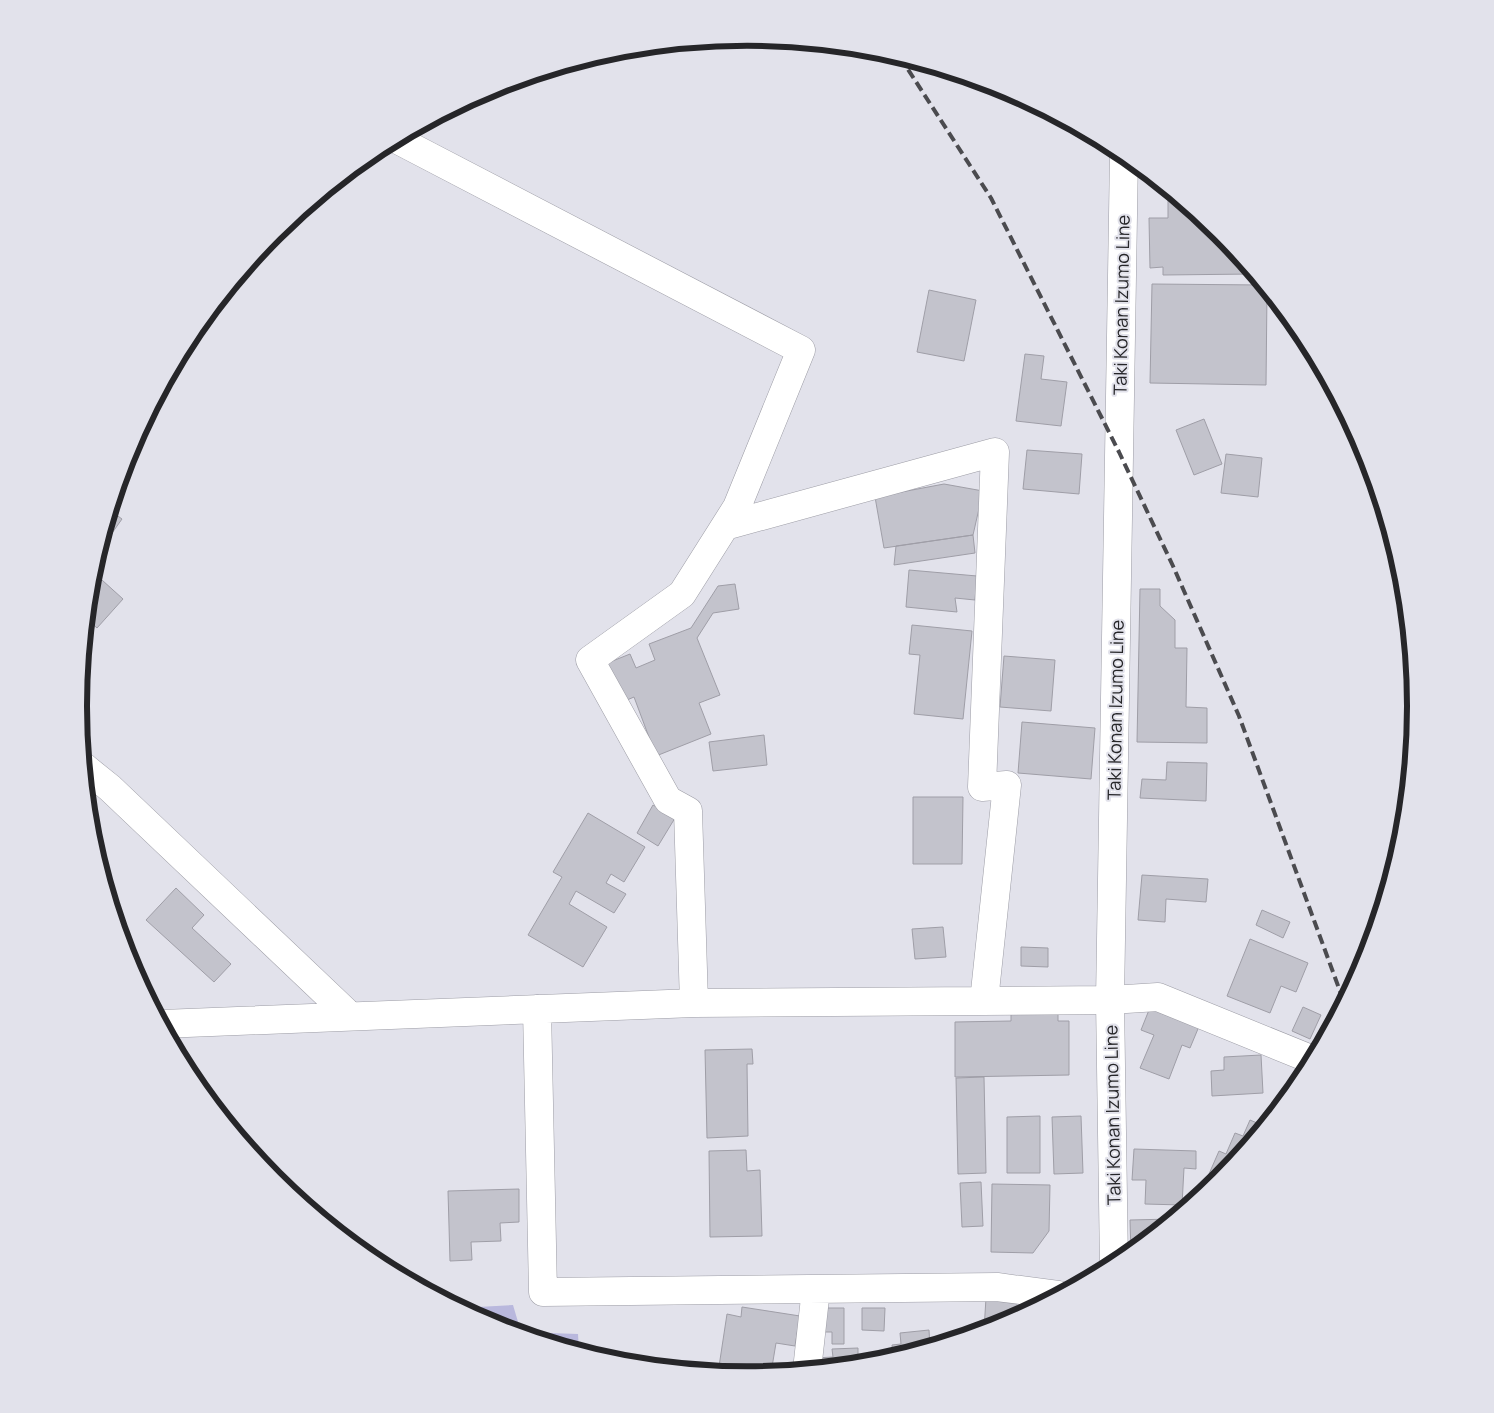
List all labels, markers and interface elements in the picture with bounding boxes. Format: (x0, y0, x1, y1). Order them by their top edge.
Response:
street label: Taki Konan Izumo Line (1107, 215, 1135, 395)
street label: Taki Konan Izumo Line (1101, 620, 1129, 800)
street label: Taki Konan Izumo Line (1098, 1025, 1126, 1205)

